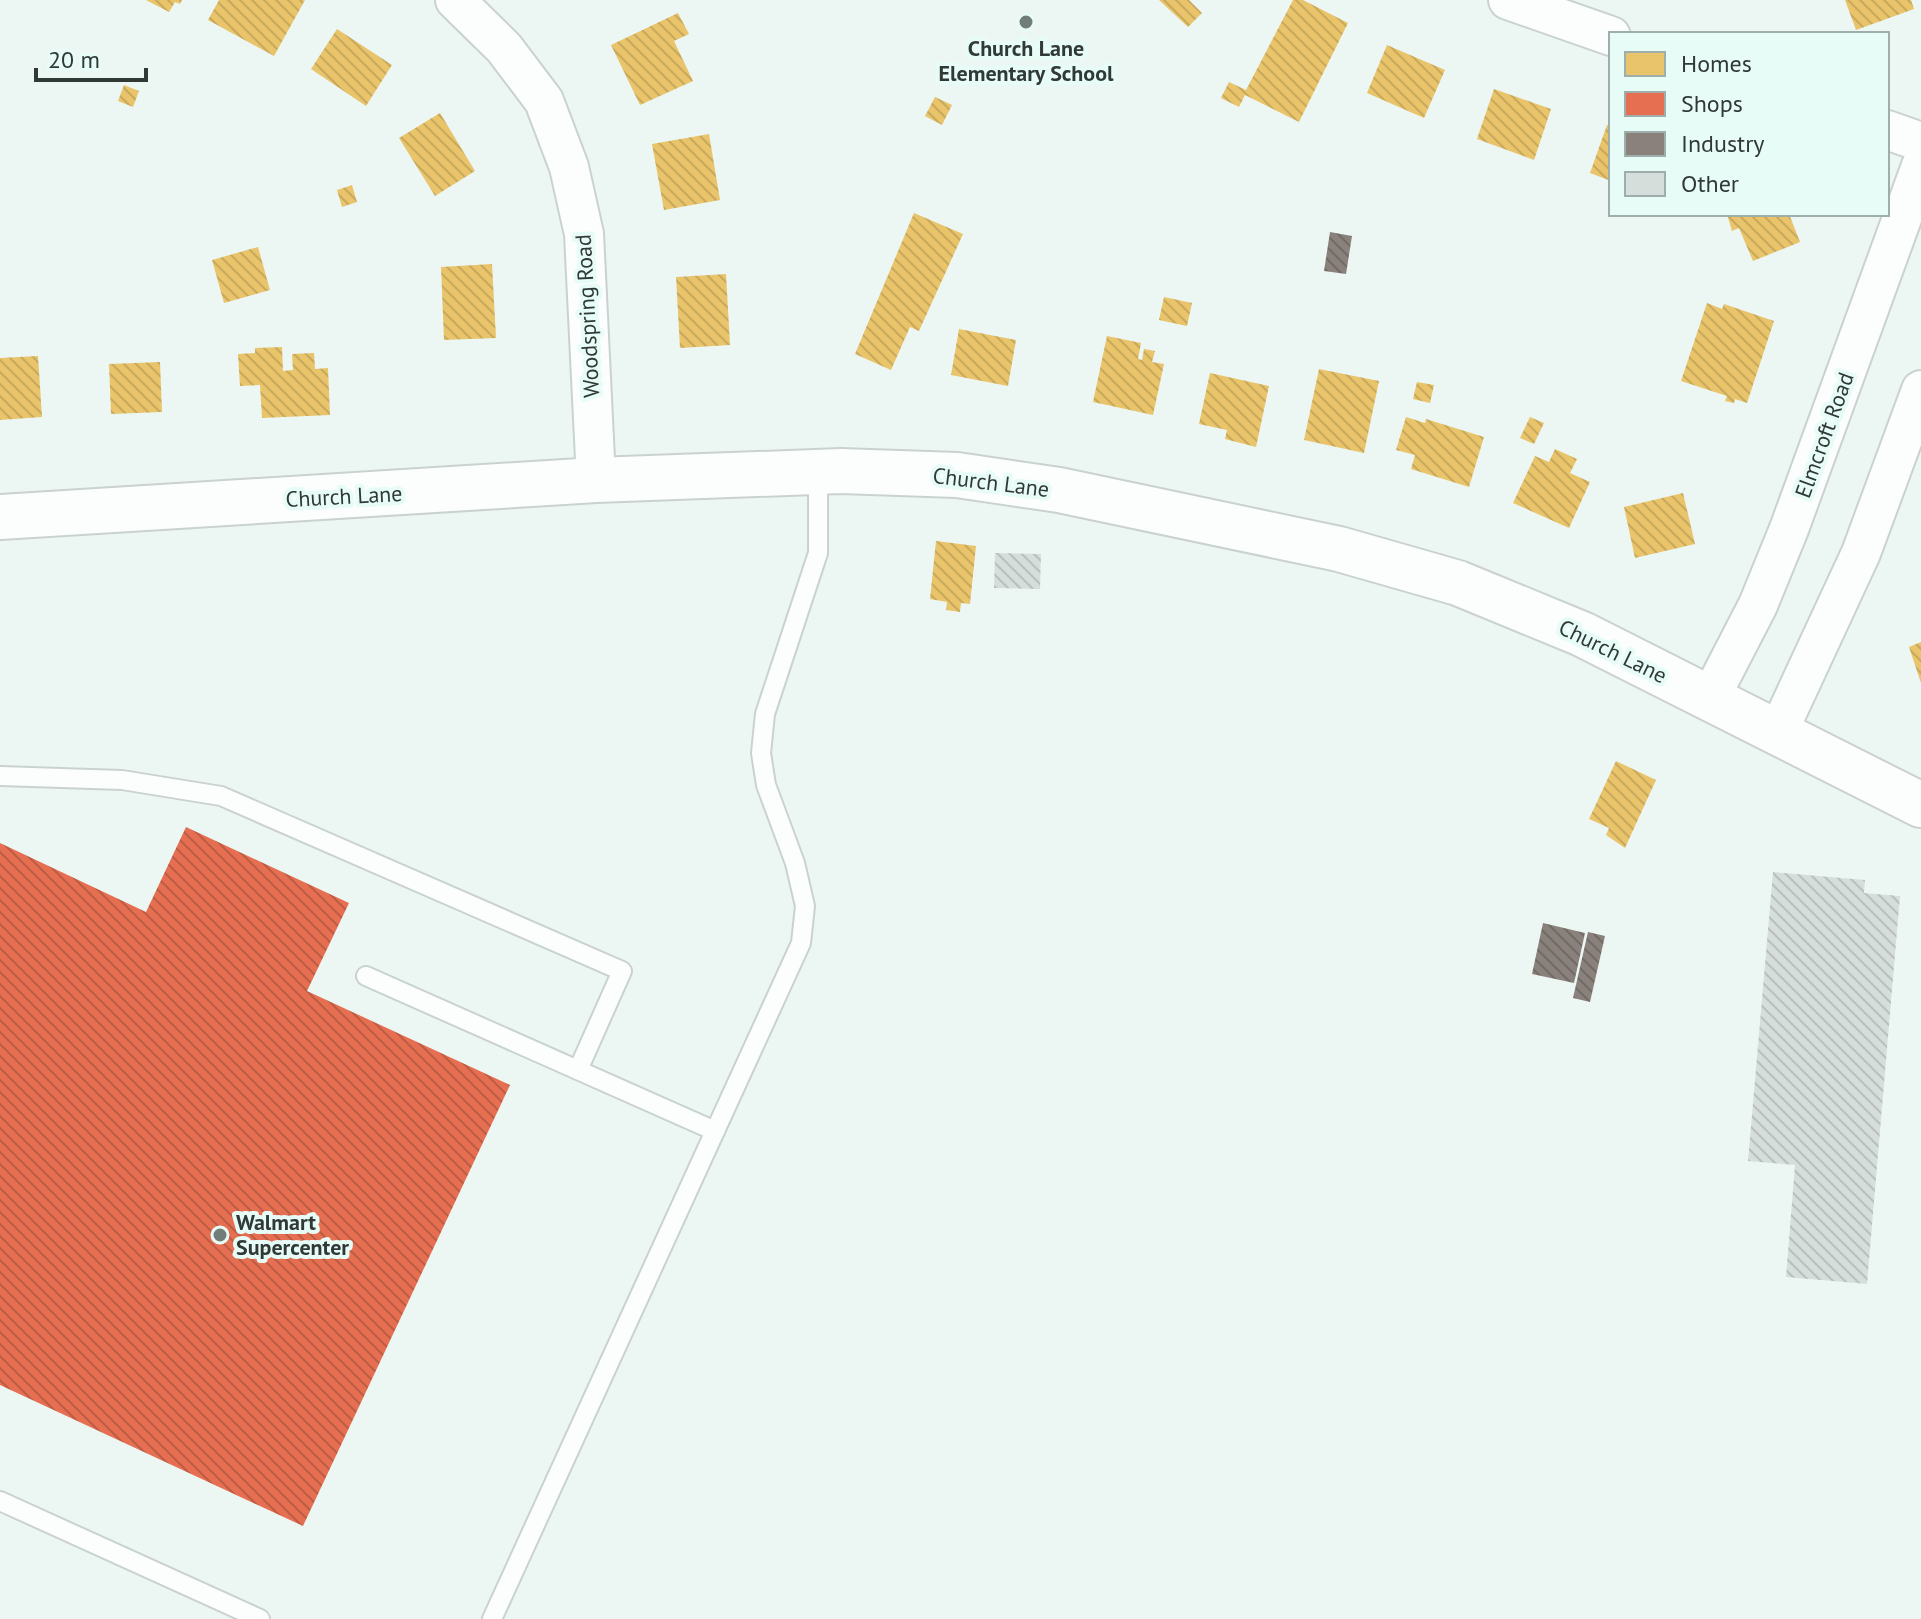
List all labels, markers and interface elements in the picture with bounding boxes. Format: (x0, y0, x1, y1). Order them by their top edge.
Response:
marker: Church Lane Elementary School (1017, 13, 1035, 31)
scale bar (36, 32, 146, 82)
legend (1609, 32, 1889, 216)
place label: Church Lane Elementary School (939, 34, 1114, 87)
text: 20 m (48, 44, 100, 75)
text: Homes (1681, 48, 1752, 79)
text: Shops (1681, 88, 1743, 119)
text: Industry (1681, 128, 1765, 159)
text: Other (1681, 168, 1739, 199)
street label: Woodspring Road (569, 234, 605, 398)
street label: Elmcroft Road (1788, 368, 1860, 502)
street label: Church Lane (931, 461, 1051, 503)
street label: Church Lane (285, 479, 403, 513)
street label: Church Lane (1554, 613, 1672, 689)
place label: Walmart Supercenter (236, 1208, 349, 1261)
marker: Walmart Supercenter (211, 1226, 229, 1244)

